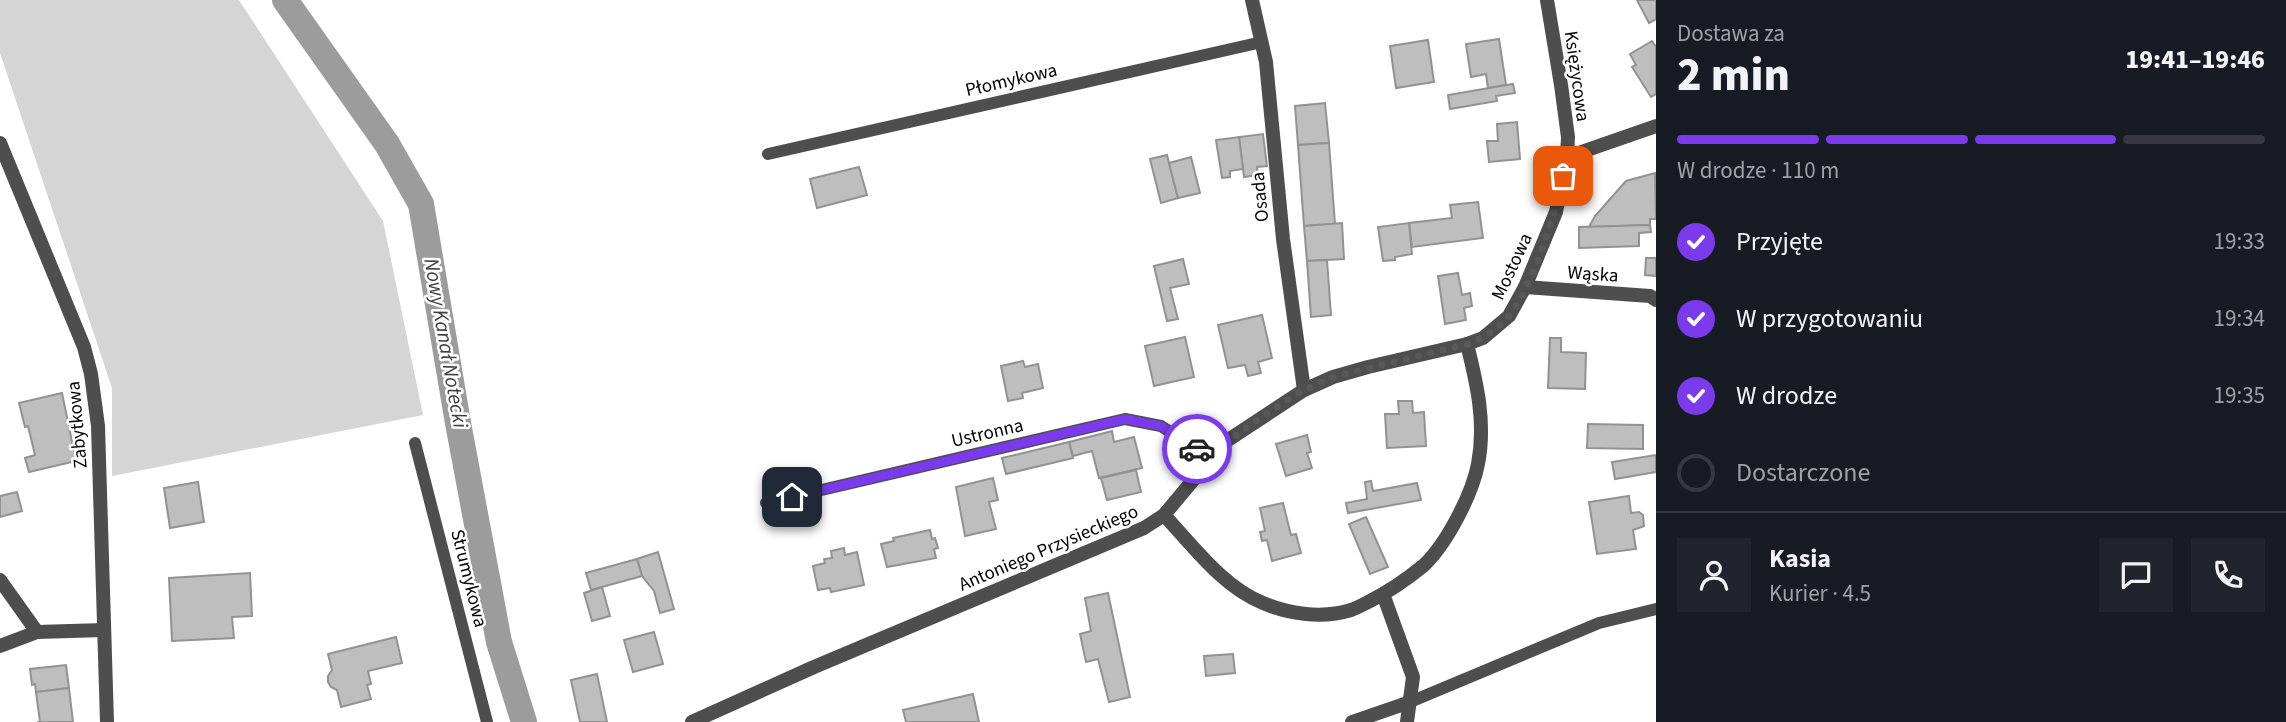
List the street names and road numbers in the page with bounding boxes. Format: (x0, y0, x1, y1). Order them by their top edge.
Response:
street label: Księżycowa (1557, 29, 1596, 123)
street label: Płomykowa (963, 57, 1060, 104)
street label: Osada (1245, 171, 1276, 223)
street label: Mostowa (1485, 229, 1540, 305)
street label: Wąska (1567, 259, 1619, 290)
street label: Zabytkowa (60, 380, 95, 470)
street label: Ustronna (949, 412, 1026, 455)
street label: Antoniego Przysieckiego (955, 498, 1143, 598)
street label: Strumykowa (443, 527, 494, 630)

